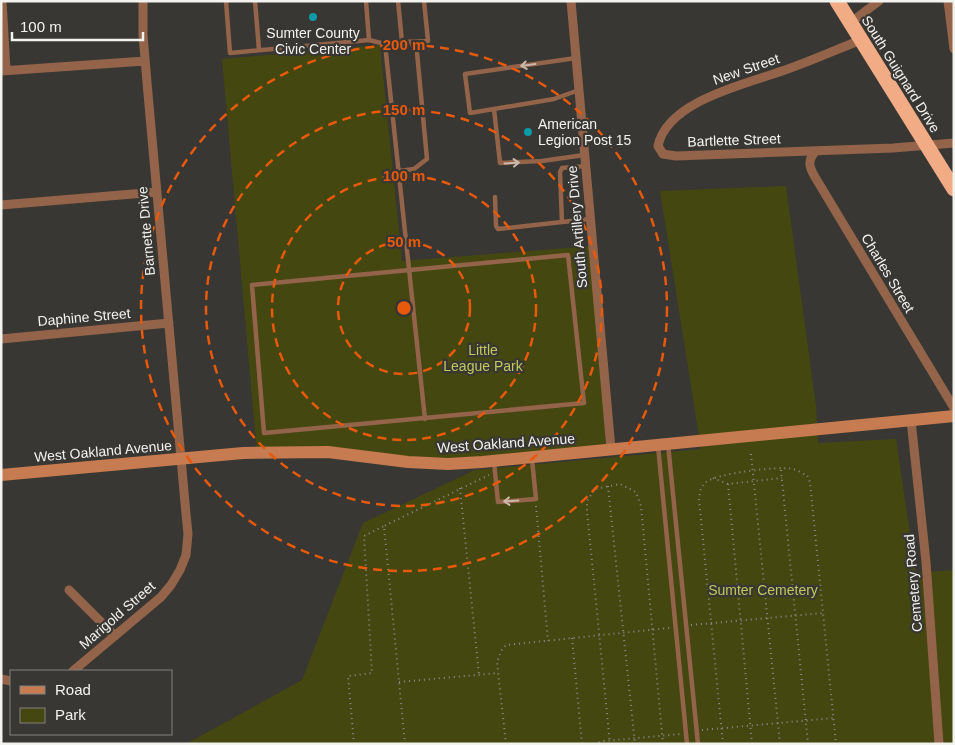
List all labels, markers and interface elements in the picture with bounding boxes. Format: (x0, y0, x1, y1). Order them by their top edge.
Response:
scale bar (12, 10, 144, 42)
marker: Sumter County Civic Center (307, 11, 319, 23)
street label: South Guignard Drive (859, 13, 944, 135)
text: 100 m (20, 18, 62, 35)
place label: Sumter County Civic Center (266, 25, 360, 57)
text: 200 m (383, 36, 425, 53)
street label: New Street (711, 50, 781, 88)
one-way arrow (520, 60, 536, 70)
text: 150 m (383, 101, 425, 118)
place label: American Legion Post 15 (538, 116, 632, 148)
marker: American Legion Post 15 (522, 126, 534, 138)
street label: Bartlette Street (687, 130, 781, 150)
one-way arrow (504, 158, 520, 167)
street label: South Artillery Drive (564, 165, 590, 289)
text: 100 m (383, 167, 425, 184)
street label: Barnette Drive (134, 186, 158, 276)
street label: Charles Street (858, 231, 918, 316)
text: 50 m (387, 233, 421, 250)
centre of rings (395, 299, 413, 317)
street label: Daphine Street (37, 305, 131, 329)
park label: Little League Park (443, 342, 524, 374)
street label: West Oakland Avenue (437, 430, 576, 456)
street label: West Oakland Avenue (34, 437, 173, 465)
one-way arrow (503, 496, 519, 505)
street label: Cemetery Road (901, 533, 925, 633)
street label: Marigold Street (76, 578, 158, 652)
park label: Sumter Cemetery (708, 582, 818, 598)
legend (10, 670, 172, 735)
text: Road (55, 681, 91, 698)
text: Park (55, 706, 86, 723)

